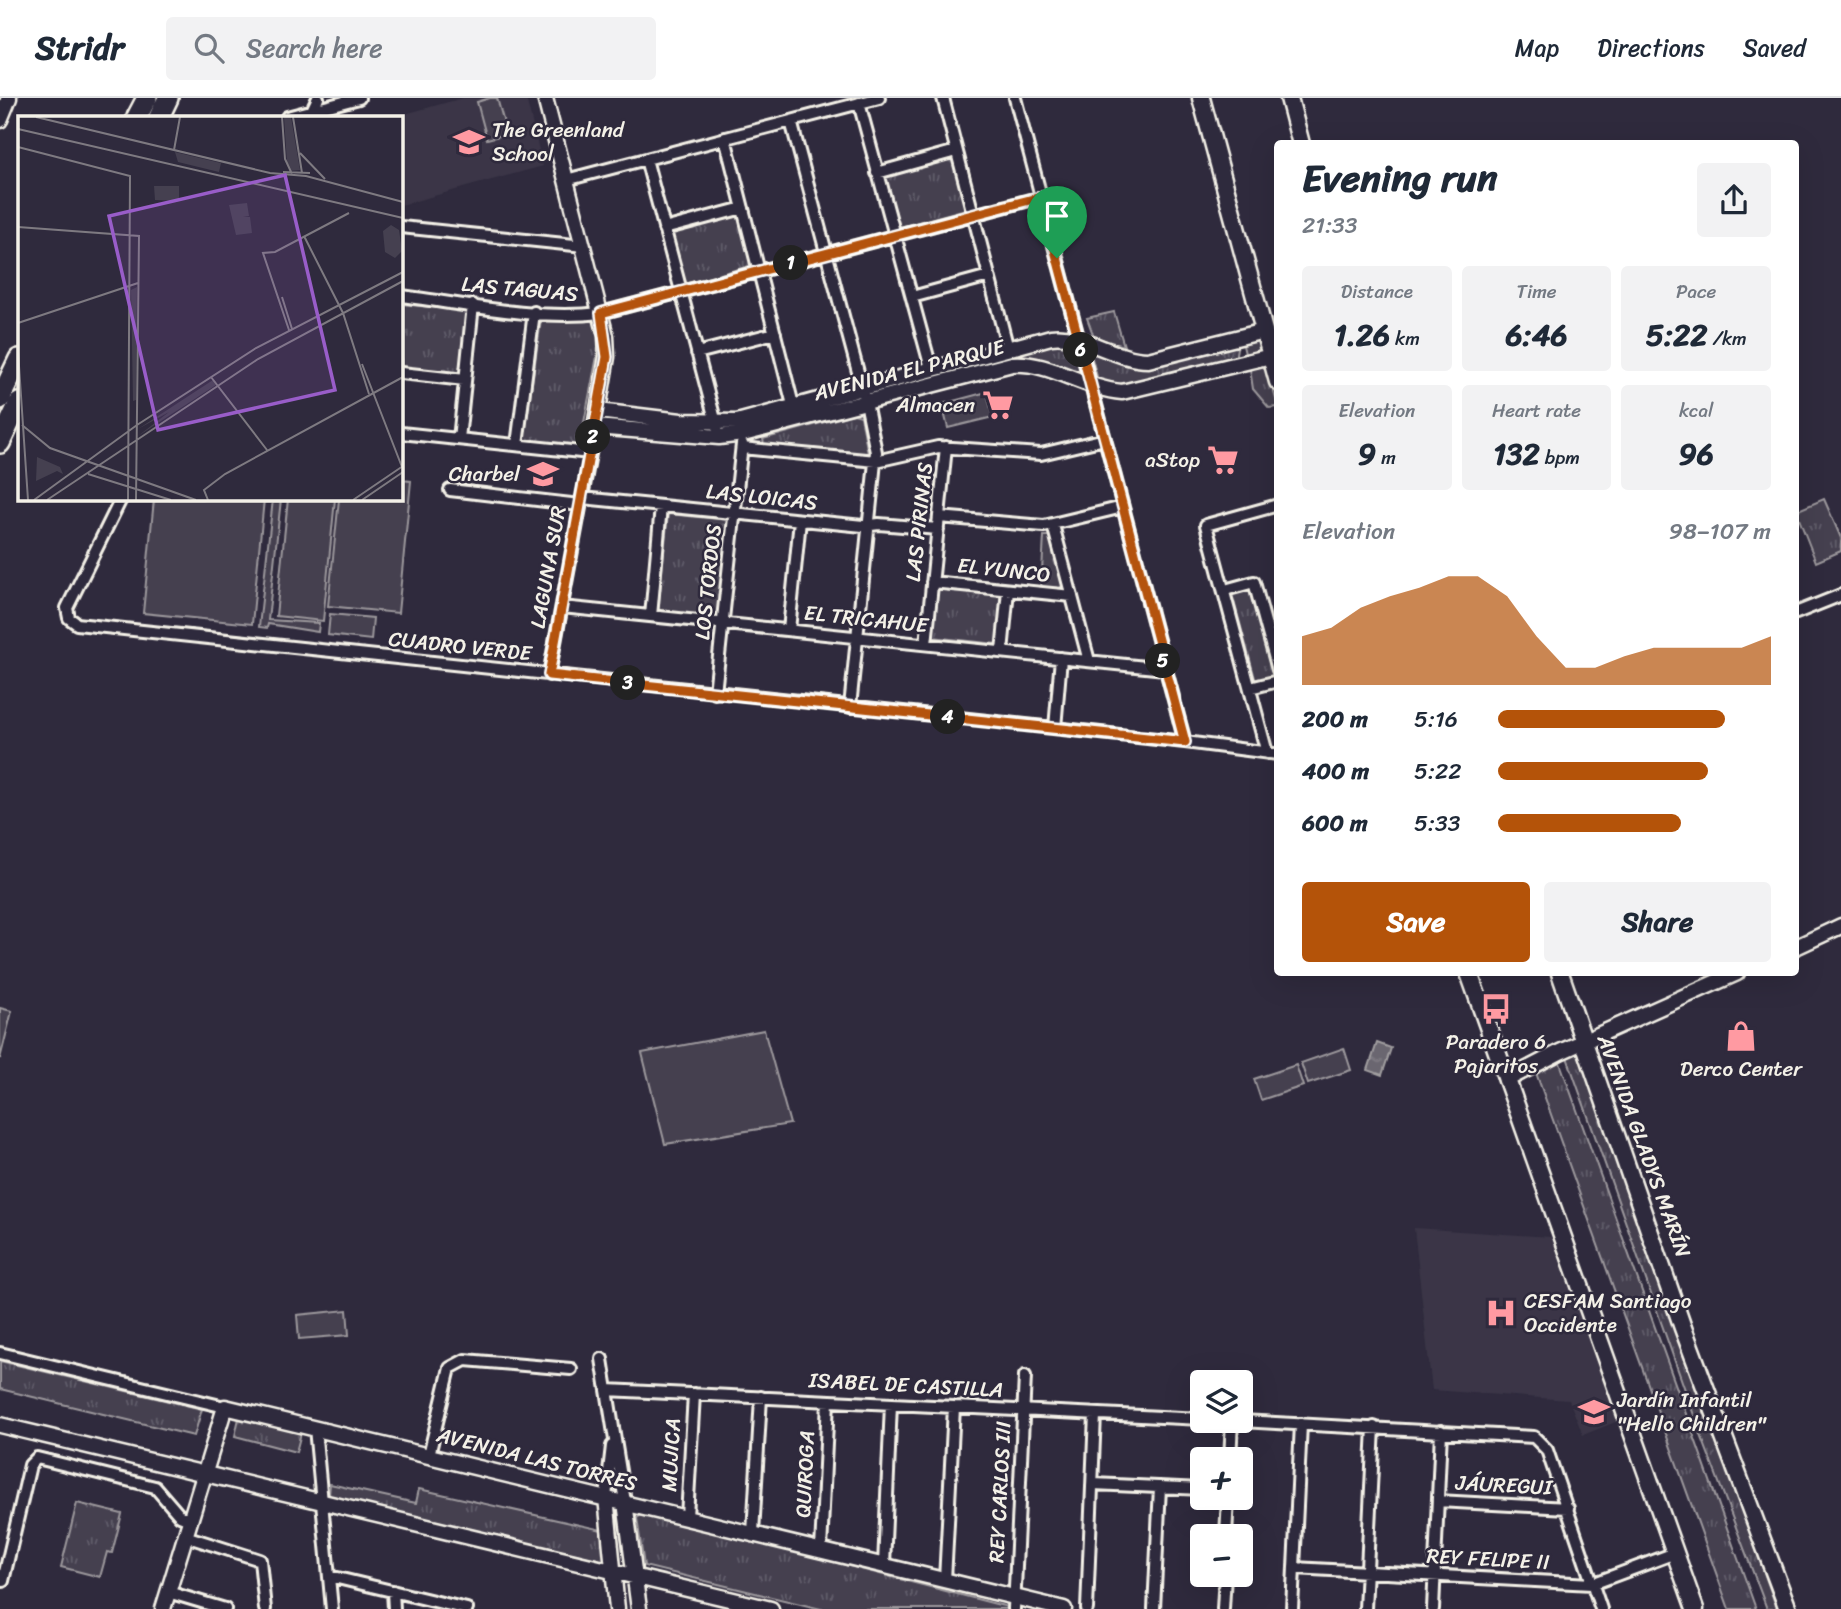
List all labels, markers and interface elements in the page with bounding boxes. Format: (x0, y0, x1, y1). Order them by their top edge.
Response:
search box (166, 17, 656, 80)
text: Stridr (35, 19, 124, 77)
text: Search here (246, 25, 383, 71)
text: Map (1515, 27, 1559, 69)
text: Directions (1597, 27, 1705, 69)
text: Saved (1743, 27, 1806, 69)
icon: search (190, 29, 228, 67)
place label: The Greenland School (492, 111, 626, 173)
inset map (18, 116, 402, 500)
school or university icon: The Greenland School (452, 125, 486, 159)
text: Evening run (1302, 145, 1498, 212)
button: share (1697, 163, 1771, 237)
pin (1027, 186, 1087, 258)
icon: arrive (1038, 197, 1076, 235)
text: 21:33 (1302, 205, 1357, 246)
pin: 1 (774, 246, 808, 280)
text: 1 (786, 246, 795, 279)
street label: LAS TAGUAS (460, 265, 580, 313)
text: Distance (1341, 275, 1413, 308)
text: Time (1516, 275, 1557, 308)
text: Pace (1676, 275, 1716, 308)
text: 1.26 (1334, 308, 1390, 362)
text: 6:46 (1506, 308, 1567, 362)
text: 5:22 (1646, 308, 1708, 362)
text: km (1390, 322, 1420, 355)
text: /km (1708, 322, 1747, 355)
street label: AVENIDA EL PARQUE (809, 328, 1010, 412)
pin: 6 (1064, 332, 1098, 368)
text: 6 (1075, 333, 1086, 366)
place label: Almacen (895, 386, 975, 424)
supermarket icon: Almacen (981, 388, 1015, 422)
text: Elevation (1338, 394, 1415, 427)
text: Heart rate (1492, 394, 1581, 427)
text: kcal (1679, 394, 1713, 427)
pin: 2 (576, 420, 610, 454)
text: 2 (587, 420, 598, 453)
text: 9 (1358, 427, 1376, 481)
text: 132 (1493, 427, 1540, 481)
text: 96 (1678, 427, 1714, 481)
place label: aStop (1145, 441, 1200, 479)
text: m (1376, 441, 1396, 474)
text: bpm (1540, 441, 1580, 474)
supermarket icon: aStop (1206, 443, 1240, 477)
place label: Charbel (449, 455, 521, 493)
school or university icon: Charbel (526, 457, 560, 491)
street label: LAS PIRINAS (894, 461, 944, 583)
street label: LAS LOICAS (704, 472, 820, 522)
street label: LAGUNA SUR (519, 502, 578, 631)
text: Elevation (1302, 511, 1395, 552)
text: 98–107 m (1669, 511, 1771, 552)
street label: LOS TORDOS (683, 522, 733, 642)
street label: EL YUNCO (955, 546, 1053, 594)
street label: EL TRICAHUE (802, 594, 931, 645)
street label: CUADRO VERDE (387, 620, 535, 673)
pin: 5 (1146, 644, 1180, 678)
text: 5 (1157, 644, 1168, 677)
pin: 3 (610, 666, 646, 700)
text: 3 (622, 666, 633, 699)
text: 200 m (1302, 699, 1368, 740)
text: 5:16 (1414, 699, 1458, 740)
pin: 4 (930, 700, 965, 734)
text: 4 (942, 700, 953, 733)
text: 400 m (1302, 751, 1369, 792)
text: 5:22 (1414, 751, 1462, 792)
text: 600 m (1302, 803, 1368, 844)
text: 5:33 (1414, 803, 1460, 844)
button: Save (1302, 882, 1530, 962)
button: Share (1544, 882, 1771, 962)
bus stop icon: Paradero 6 Pajaritos (1479, 992, 1513, 1026)
shop icon: Derco Center (1724, 1019, 1758, 1053)
place label: Paradero 6 Pajaritos (1446, 1023, 1546, 1085)
street label: AVENIDA GLADYS MARÍN (1586, 1028, 1702, 1263)
place label: Derco Center (1680, 1050, 1803, 1088)
place label: CESFAM Santiago Occidente (1524, 1282, 1692, 1344)
hospital icon: CESFAM Santiago Occidente (1484, 1296, 1518, 1330)
street label: ISABEL DE CASTILLA (807, 1361, 1004, 1409)
map controls (1190, 1370, 1253, 1587)
button: layers (1190, 1370, 1253, 1433)
place label: Jardín Infantil "Hello Children" (1616, 1381, 1767, 1443)
school or university icon: Jardín Infantil "Hello Children" (1577, 1395, 1611, 1429)
street label: AVENIDA LAS TORRES (432, 1415, 641, 1502)
street label: MUJICA (650, 1417, 692, 1493)
street label: REY CARLOS III (977, 1420, 1023, 1564)
street label: QUIROGA (784, 1429, 826, 1519)
button: + (1190, 1447, 1253, 1510)
street label: JÁUREGUI (1454, 1463, 1555, 1507)
button: − (1190, 1524, 1253, 1587)
street label: REY FELIPE II (1426, 1537, 1551, 1581)

